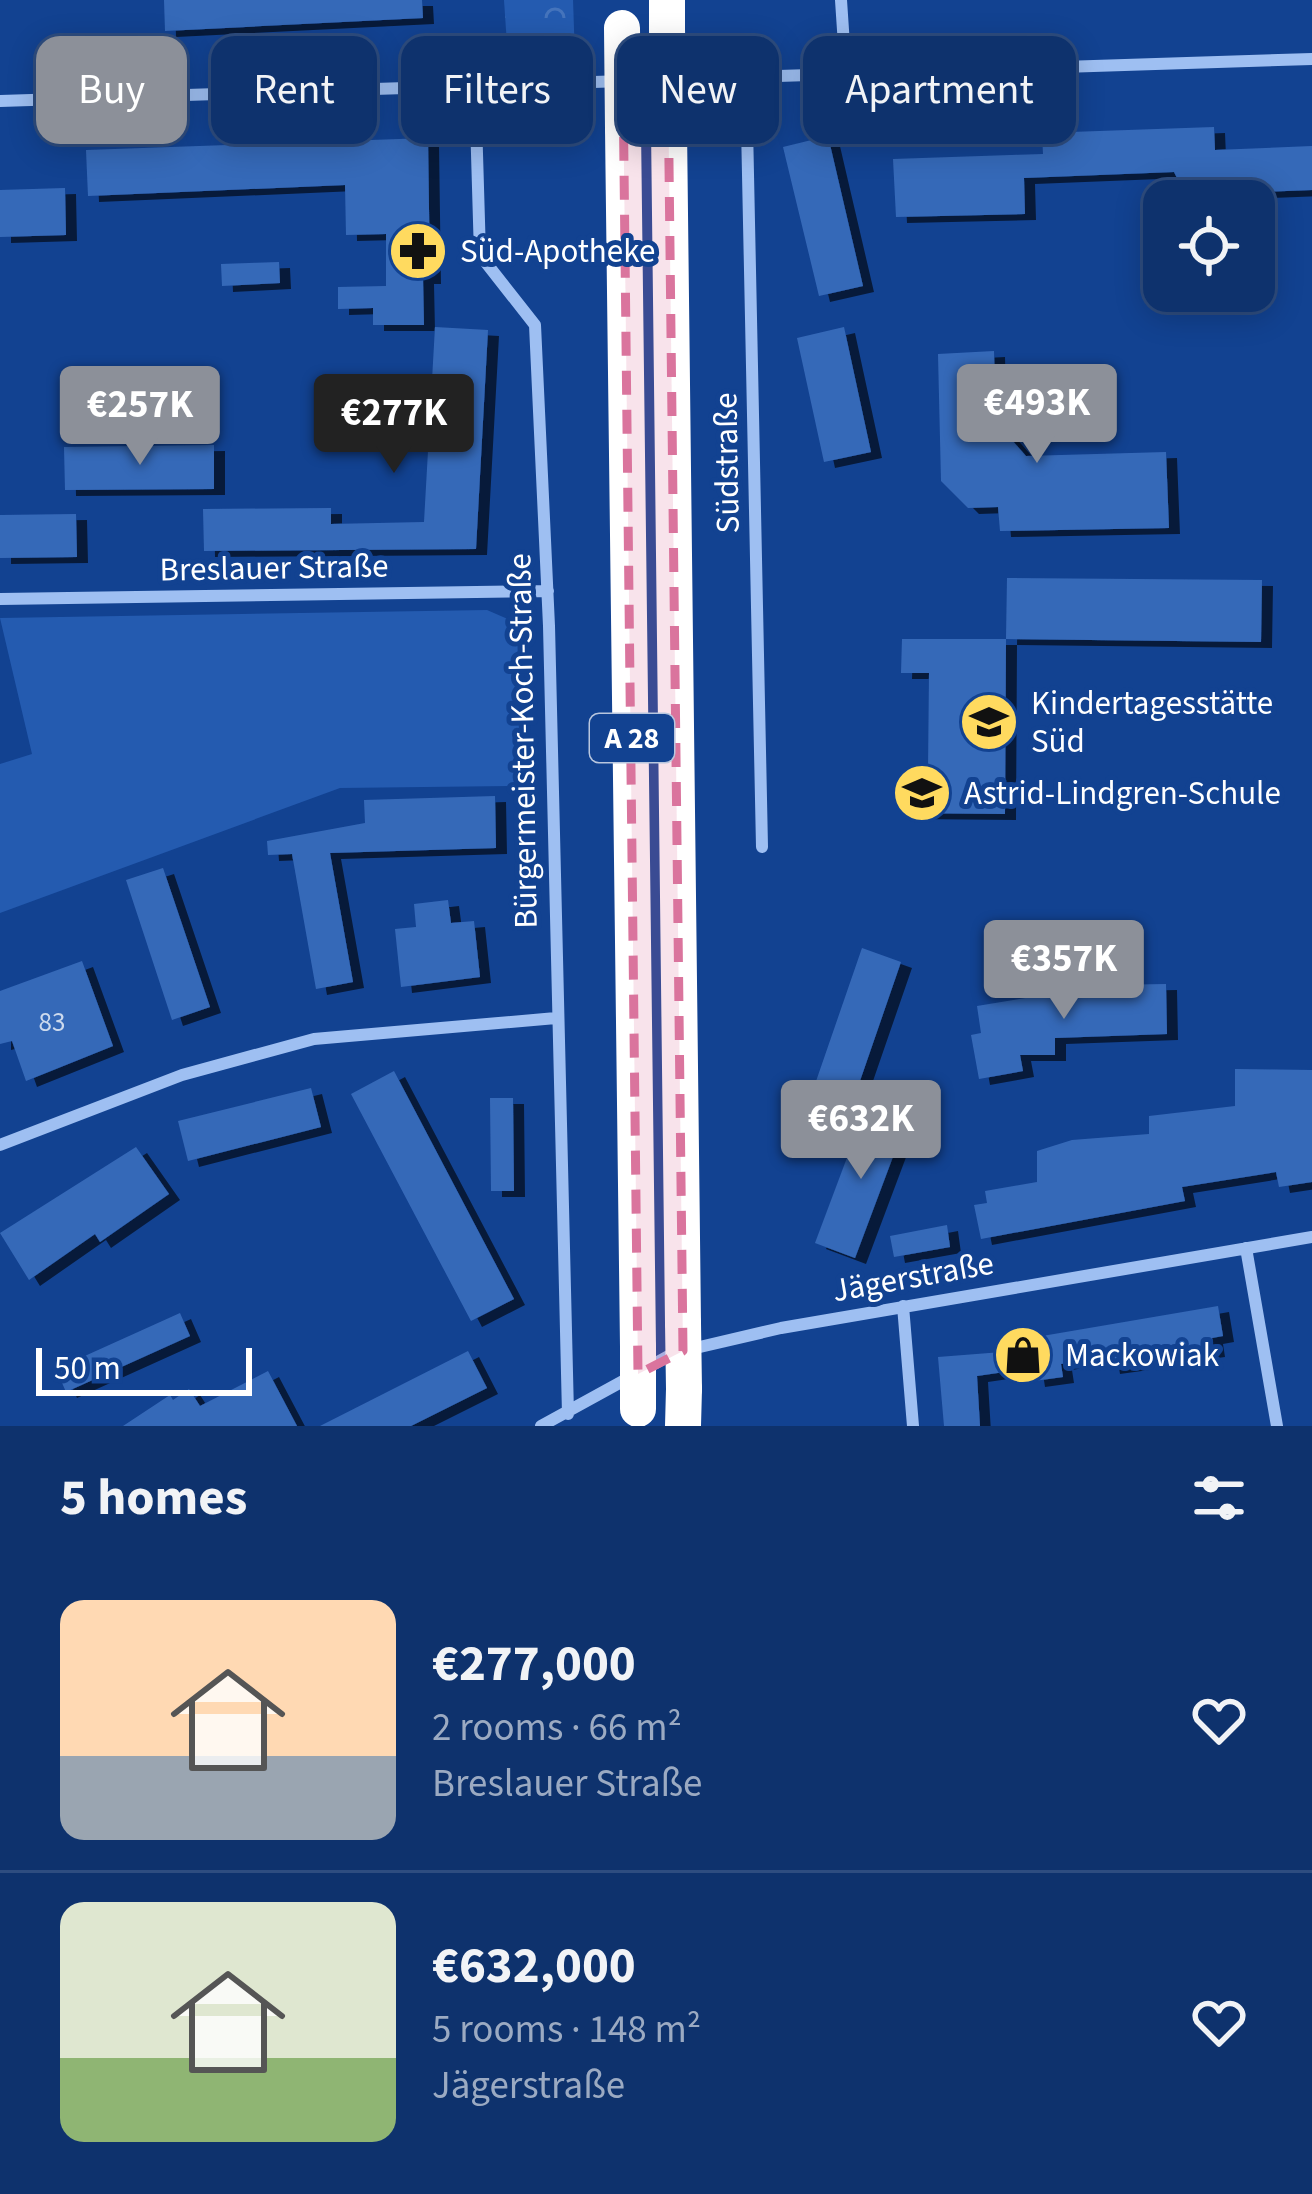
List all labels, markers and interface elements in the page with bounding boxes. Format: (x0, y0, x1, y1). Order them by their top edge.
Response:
chip: Buy (36, 36, 187, 144)
chip: Rent (211, 36, 377, 144)
chip: Filters (401, 36, 593, 144)
chip: New (617, 36, 779, 144)
chip: Apartment (803, 36, 1076, 144)
map controls (1143, 180, 1275, 312)
button: locate (1143, 180, 1275, 312)
pharmacy icon: Süd-Apotheke (387, 220, 449, 282)
place label: Süd-Apotheke (460, 228, 655, 275)
pin: €493K (953, 364, 1121, 466)
pin: €257K (56, 366, 224, 468)
pin: €277K (310, 374, 478, 476)
text: €493K (984, 375, 1090, 431)
text: €257K (87, 377, 193, 433)
text: €277K (341, 385, 447, 441)
street label: Südstraße (702, 392, 752, 534)
street label: Breslauer Straße (159, 543, 389, 593)
street label: Bürgermeister-Koch-Straße (496, 553, 550, 929)
place label: Kindertagesstätte Süd (1031, 680, 1273, 765)
school or university icon: Kindertagesstätte Süd (958, 691, 1020, 753)
road number: A 28 (590, 714, 674, 762)
school or university icon: Astrid-Lindgren-Schule (891, 762, 953, 824)
place label: Astrid-Lindgren-Schule (964, 770, 1281, 817)
pin: €357K (980, 920, 1148, 1022)
text: €357K (1011, 931, 1117, 987)
house number: 83 (39, 1003, 65, 1042)
pin: €632K (777, 1080, 945, 1182)
text: €632K (808, 1091, 914, 1147)
street label: Jägerstraße (828, 1240, 998, 1314)
shop icon: Mackowiak (992, 1324, 1054, 1386)
place label: Mackowiak (1065, 1332, 1220, 1379)
scale bar (36, 1342, 252, 1395)
text: 50 m (54, 1345, 121, 1392)
text: 5 homes (60, 1462, 247, 1534)
icon: filters (1186, 1465, 1252, 1531)
text: €277,000 (432, 1628, 636, 1700)
icon: home (156, 1648, 300, 1792)
icon: heart (1186, 1687, 1252, 1753)
text: 2 rooms · 66 m² (432, 1700, 682, 1756)
text: Breslauer Straße (432, 1756, 702, 1812)
text: €632,000 (432, 1930, 636, 2002)
icon: home (156, 1950, 300, 2094)
icon: heart (1186, 1989, 1252, 2055)
text: 5 rooms · 148 m² (432, 2002, 701, 2058)
text: Jägerstraße (432, 2058, 625, 2114)

